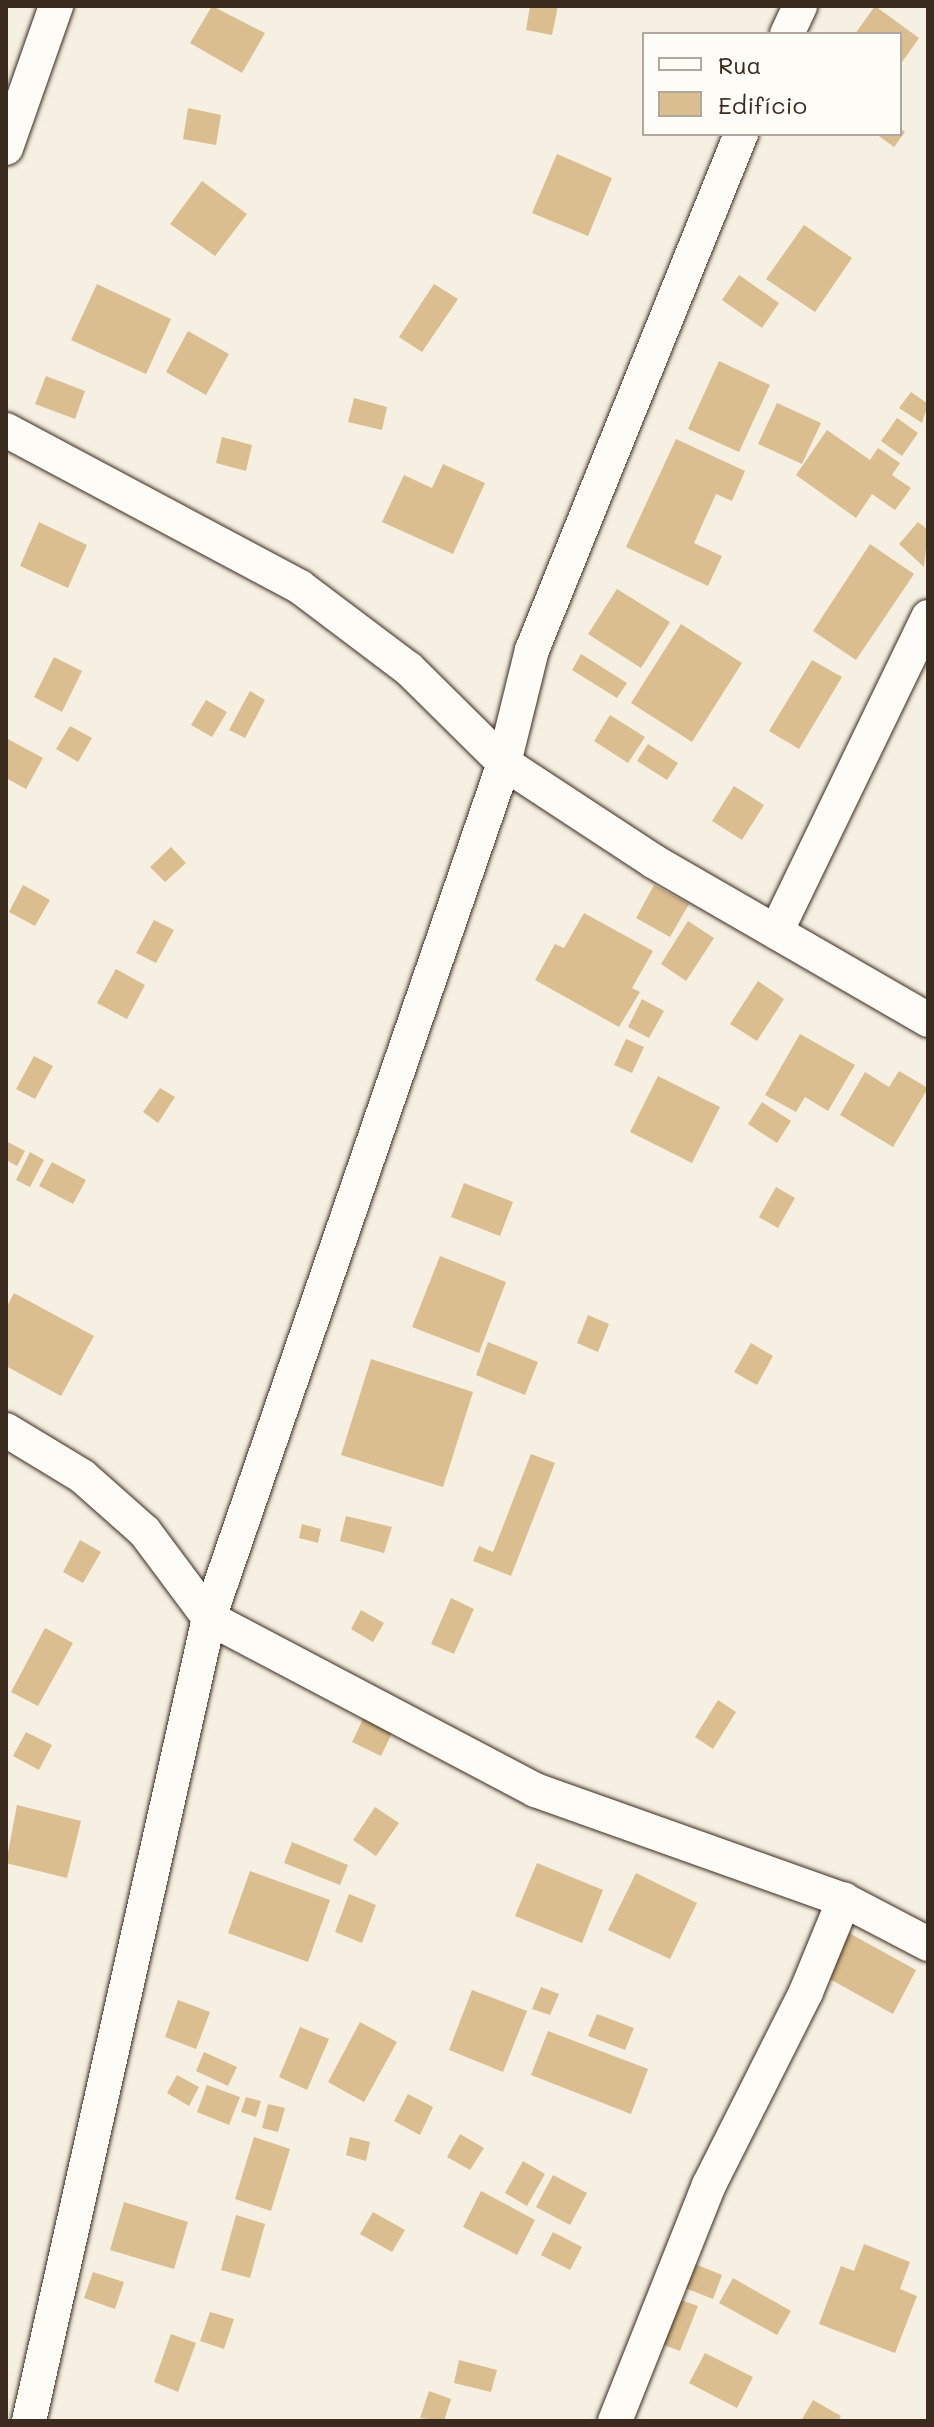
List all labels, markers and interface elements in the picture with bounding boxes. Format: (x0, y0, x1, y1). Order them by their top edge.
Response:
legend (642, 32, 902, 136)
text: Rua (718, 49, 761, 80)
text: Edifício (718, 89, 807, 120)

